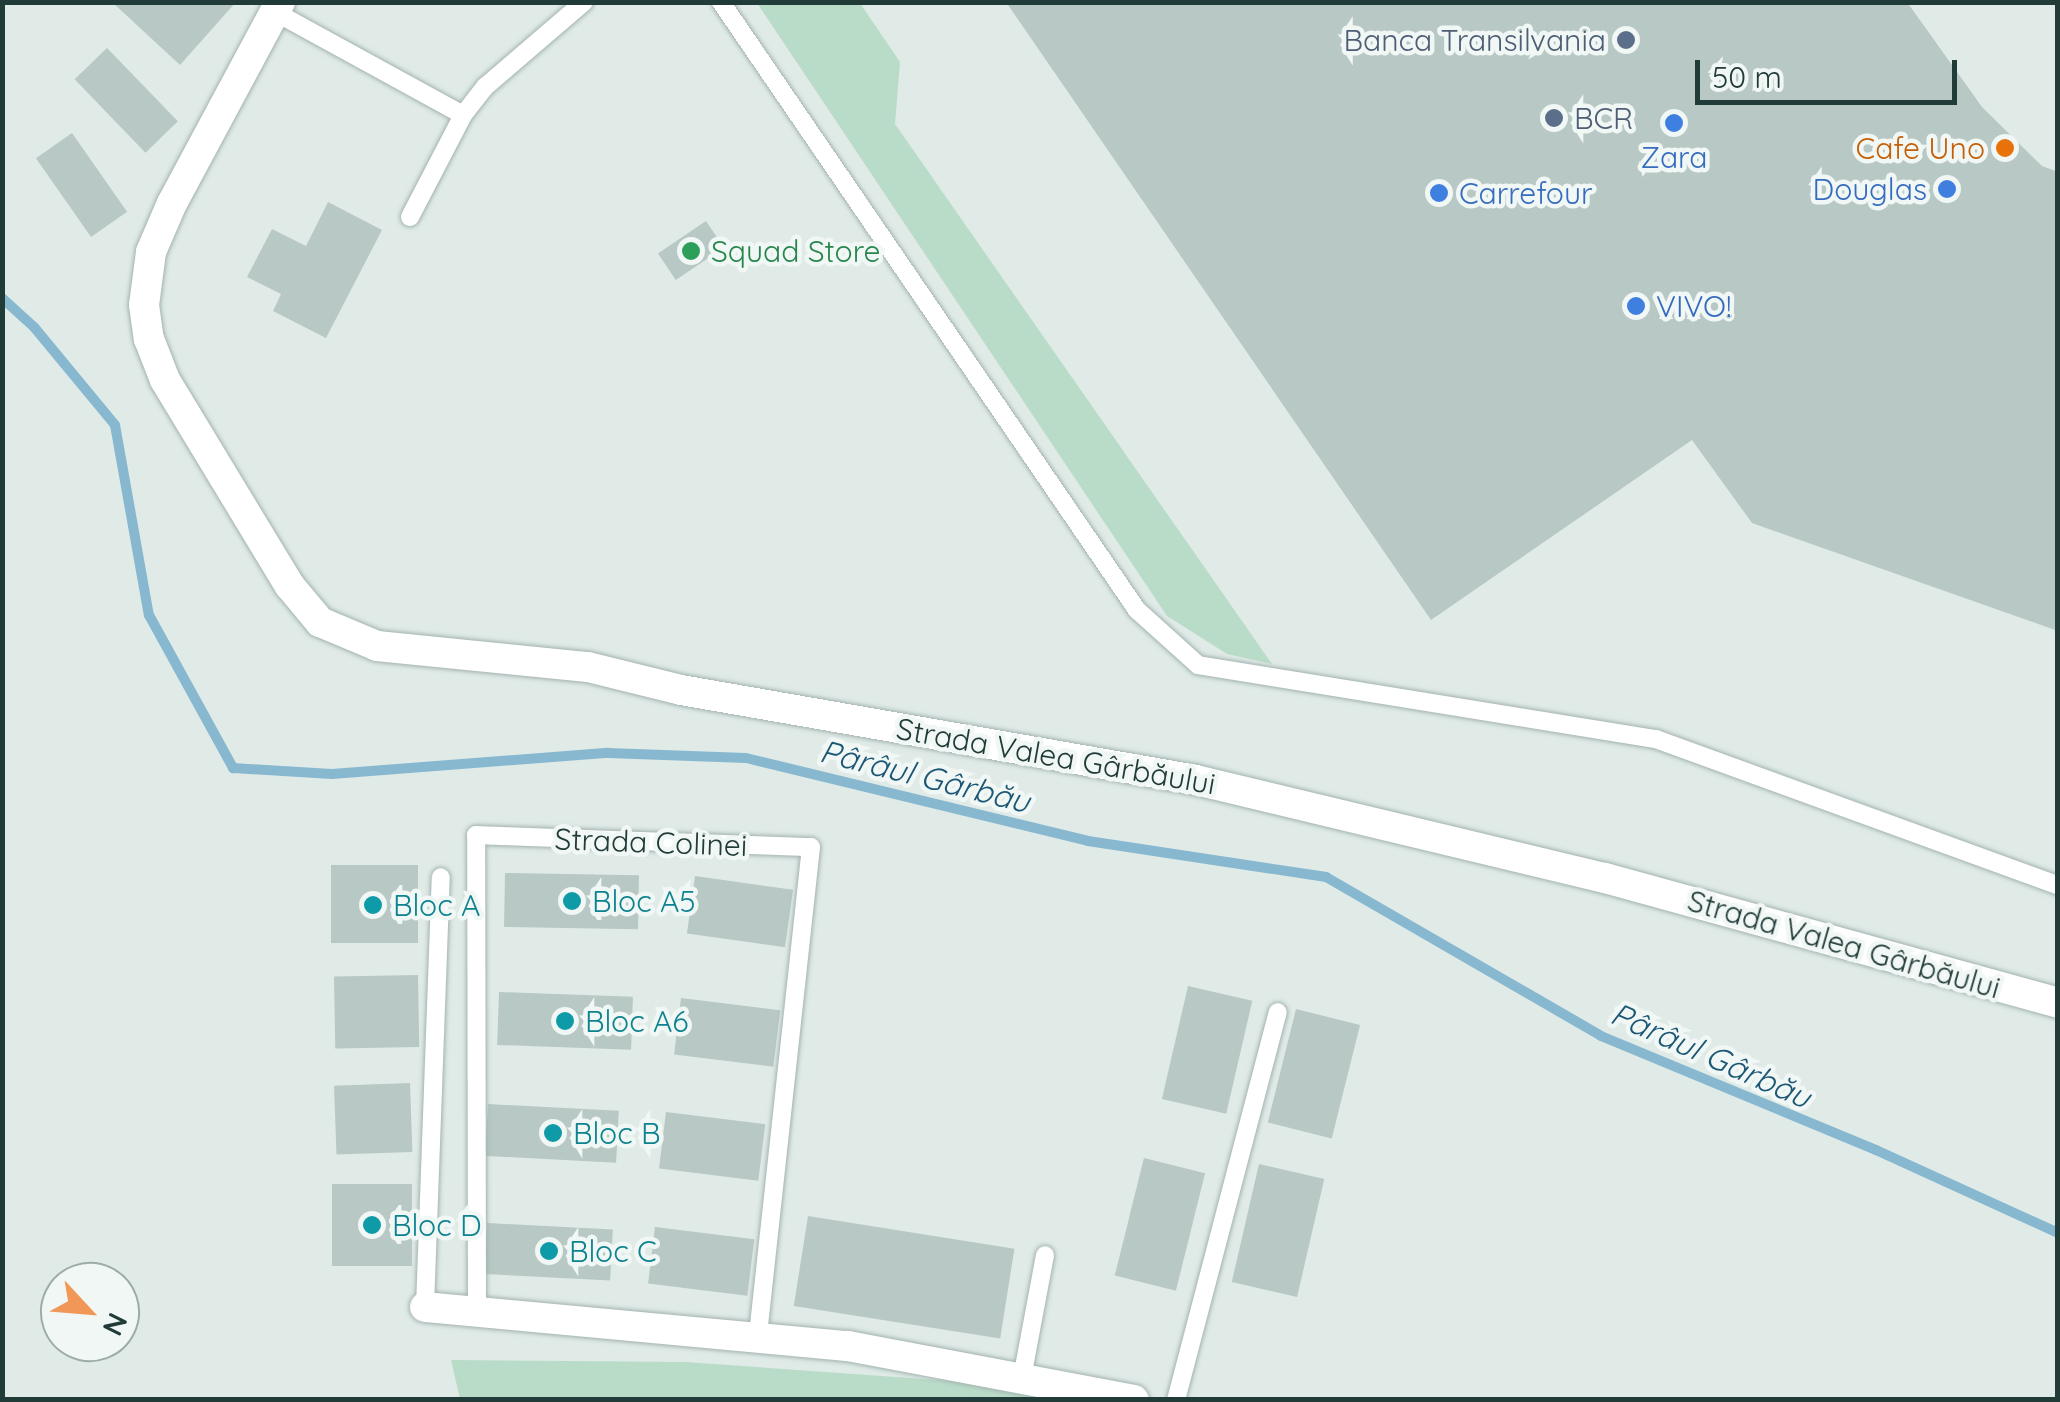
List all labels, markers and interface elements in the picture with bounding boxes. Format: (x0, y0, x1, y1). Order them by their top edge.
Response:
place label: Banca Transilvania (1343, 22, 1606, 58)
marker: Banca Transilvania (1615, 29, 1637, 51)
scale bar (1700, 40, 1962, 102)
text: 50 m (1712, 58, 1782, 96)
place label: BCR (1574, 100, 1633, 136)
marker: BCR (1543, 107, 1565, 129)
marker: Zara (1663, 112, 1685, 134)
place label: Cafe Uno (1856, 130, 1985, 166)
marker: Cafe Uno (1994, 137, 2016, 159)
place label: Zara (1641, 139, 1707, 175)
place label: Douglas (1812, 171, 1927, 207)
place label: Carrefour (1459, 175, 1593, 211)
marker: Douglas (1936, 178, 1958, 200)
marker: Carrefour (1428, 182, 1450, 204)
place label: Squad Store (711, 233, 880, 269)
marker: Squad Store (680, 240, 702, 262)
place label: VIVO! (1656, 288, 1732, 324)
marker: VIVO! (1625, 295, 1647, 317)
street label: Strada Valea Gârbăului (894, 710, 1218, 802)
water label: Pârâul Gârbău (816, 731, 1034, 821)
street label: Strada Colinei (554, 821, 748, 863)
street label: Strada Valea Gârbăului (1684, 882, 2004, 1006)
place label: Bloc A5 (592, 883, 696, 919)
place label: Bloc A (393, 887, 480, 923)
marker: Bloc A5 (561, 890, 583, 912)
marker: Bloc A (362, 894, 384, 916)
water label: Pârâul Gârbău (1605, 994, 1817, 1116)
place label: Bloc A6 (585, 1003, 688, 1039)
marker: Bloc A6 (554, 1010, 576, 1032)
place label: Bloc B (573, 1115, 660, 1151)
marker: Bloc B (542, 1122, 564, 1144)
place label: Bloc D (392, 1207, 481, 1243)
marker: Bloc D (361, 1214, 383, 1236)
place label: Bloc C (569, 1233, 656, 1269)
marker: Bloc C (538, 1240, 560, 1262)
north arrow (40, 1262, 140, 1362)
text: N (95, 1308, 136, 1341)

